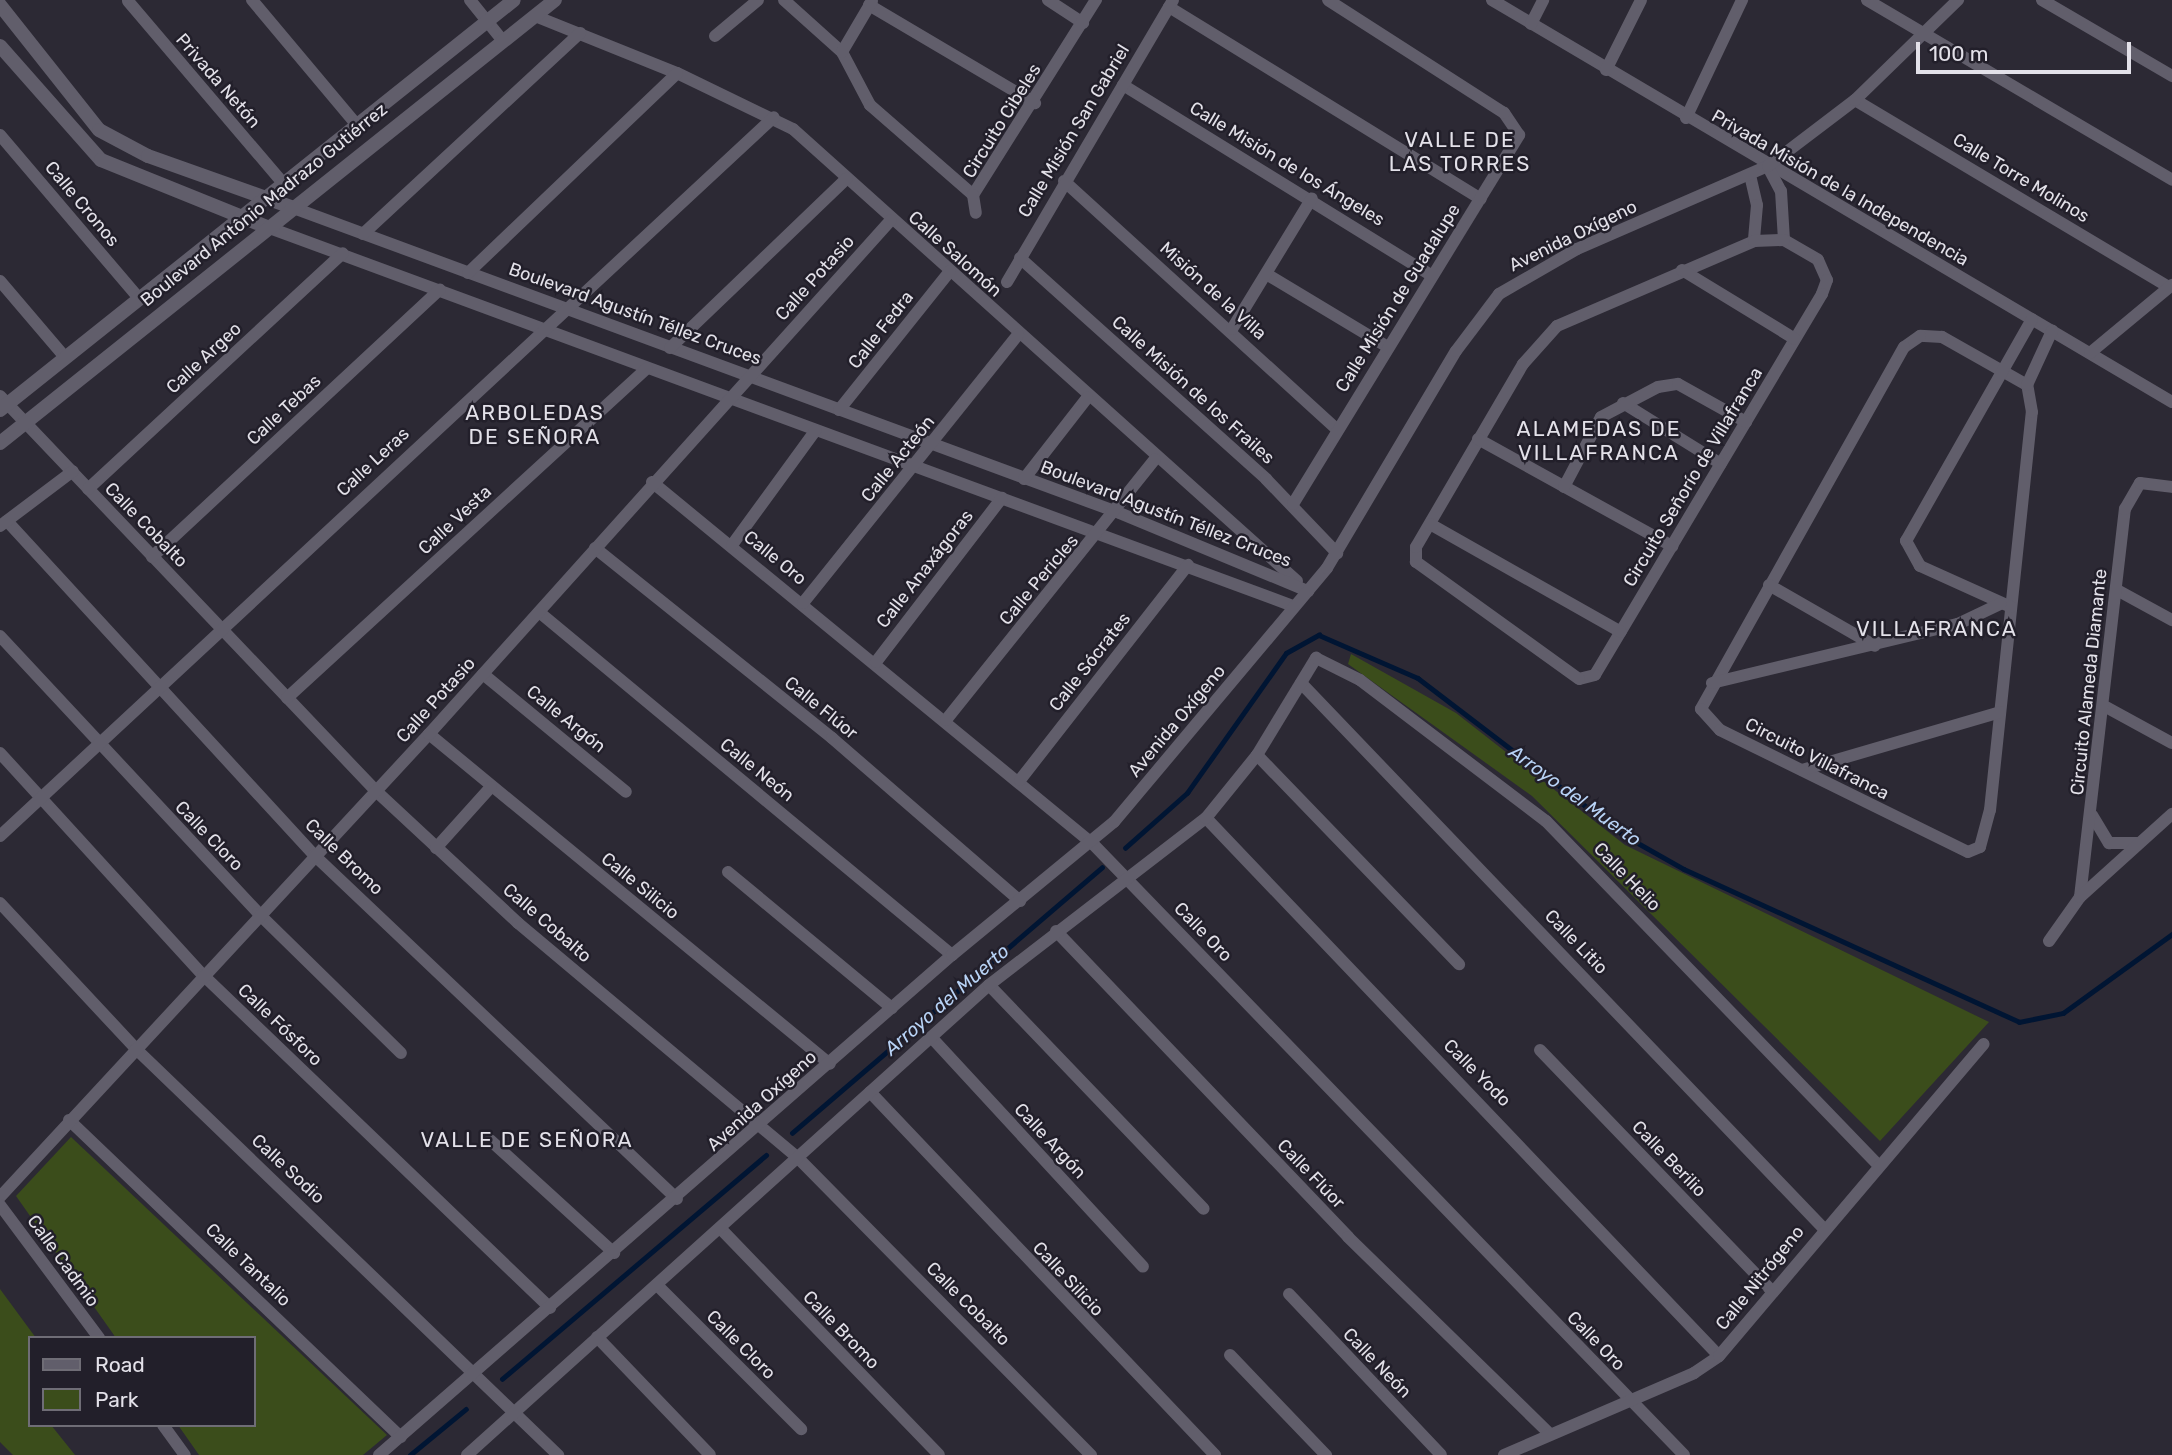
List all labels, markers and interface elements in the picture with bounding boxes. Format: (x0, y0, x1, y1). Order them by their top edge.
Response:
scale bar (1920, 28, 2135, 72)
street label: Privada Netón (171, 29, 265, 133)
street label: Calle Misión San Gabriel (1014, 41, 1134, 221)
text: 100 m (1929, 41, 1988, 66)
street label: Circuito Cibeles (958, 60, 1046, 182)
street label: Calle Misión de los Ángeles (1185, 97, 1389, 231)
street label: Boulevard Antônio Madrazo Gutiérrez (136, 99, 392, 311)
street label: Privada Misión de la Independencia (1708, 105, 1972, 271)
district label: VALLE DE LAS TORRES (1390, 127, 1530, 177)
street label: Calle Torre Molinos (1949, 129, 2093, 227)
street label: Calle Cronos (40, 157, 124, 251)
street label: Avenida Oxígeno (1505, 196, 1641, 276)
street label: Calle Misión de Guadalupe (1331, 200, 1465, 396)
street label: Calle Salomón (904, 206, 1006, 302)
street label: Calle Potasio (771, 231, 859, 325)
street label: Misión de la Villa (1155, 237, 1271, 345)
street label: Boulevard Agustín Téllez Cruces (505, 258, 765, 370)
street label: Calle Fedra (844, 287, 918, 373)
street label: Calle Misión de los Frailes (1107, 311, 1279, 469)
street label: Calle Argeo (162, 318, 246, 398)
street label: Circuito Señorío de Villafranca (1619, 363, 1767, 591)
street label: Calle Tebas (242, 370, 326, 450)
district label: ARBOLEDAS DE SEÑORA (466, 400, 604, 450)
street label: Calle Acteón (856, 411, 940, 507)
district label: ALAMEDAS DE VILLAFRANCA (1518, 416, 1680, 466)
street label: Calle Leras (332, 423, 414, 501)
street label: Boulevard Agustín Téllez Cruces (1037, 456, 1295, 572)
street label: Calle Cobalto (100, 478, 192, 572)
street label: Calle Vesta (414, 481, 496, 559)
street label: Calle Anaxágoras (872, 505, 978, 633)
street label: Calle Oro (739, 526, 811, 590)
street label: Calle Pericles (995, 530, 1083, 630)
street label: Circuito Alameda Diamante (2066, 568, 2112, 796)
street label: Calle Sócrates (1045, 608, 1135, 716)
district label: VILLAFRANCA (1857, 616, 2017, 642)
street label: Calle Potasio (392, 653, 480, 747)
street label: Avenida Oxígeno (1124, 661, 1230, 781)
street label: Calle Flúor (780, 672, 862, 744)
street label: Calle Argón (522, 680, 610, 758)
street label: Circuito Villafranca (1741, 713, 1893, 805)
street label: Calle Neón (716, 734, 798, 806)
water label: Arroyo del Muerto (1505, 741, 1645, 851)
street label: Calle Cloro (170, 797, 248, 875)
street label: Calle Bromo (300, 814, 388, 900)
street label: Calle Helio (1589, 838, 1665, 916)
street label: Calle Silicio (597, 848, 683, 924)
street label: Calle Cobalto (498, 879, 596, 967)
street label: Calle Oro (1169, 898, 1237, 966)
street label: Calle Litio (1540, 905, 1612, 979)
water label: Arroyo del Muerto (880, 940, 1014, 1060)
street label: Calle Fósforo (233, 979, 327, 1071)
street label: Calle Yodo (1439, 1035, 1515, 1111)
street label: Avenida Oxígeno (703, 1046, 821, 1156)
street label: Calle Argón (1009, 1099, 1091, 1183)
street label: Calle Berilio (1627, 1116, 1711, 1202)
district label: VALLE DE SEÑORA (422, 1127, 632, 1153)
street label: Calle Sodio (247, 1130, 329, 1208)
street label: Calle Flúor (1273, 1135, 1349, 1213)
street label: Calle Cadmio (22, 1211, 104, 1311)
street label: Calle Tantalio (201, 1219, 295, 1311)
street label: Calle Nitrógeno (1711, 1221, 1809, 1335)
street label: Calle Silicio (1028, 1237, 1108, 1321)
street label: Calle Cobalto (922, 1258, 1014, 1350)
street label: Calle Bromo (798, 1286, 884, 1374)
street label: Calle Cloro (702, 1306, 780, 1384)
street label: Calle Oro (1562, 1307, 1630, 1375)
street label: Calle Neón (1338, 1323, 1416, 1403)
legend (28, 1336, 256, 1427)
text: Road (95, 1352, 145, 1377)
text: Park (95, 1387, 139, 1412)

